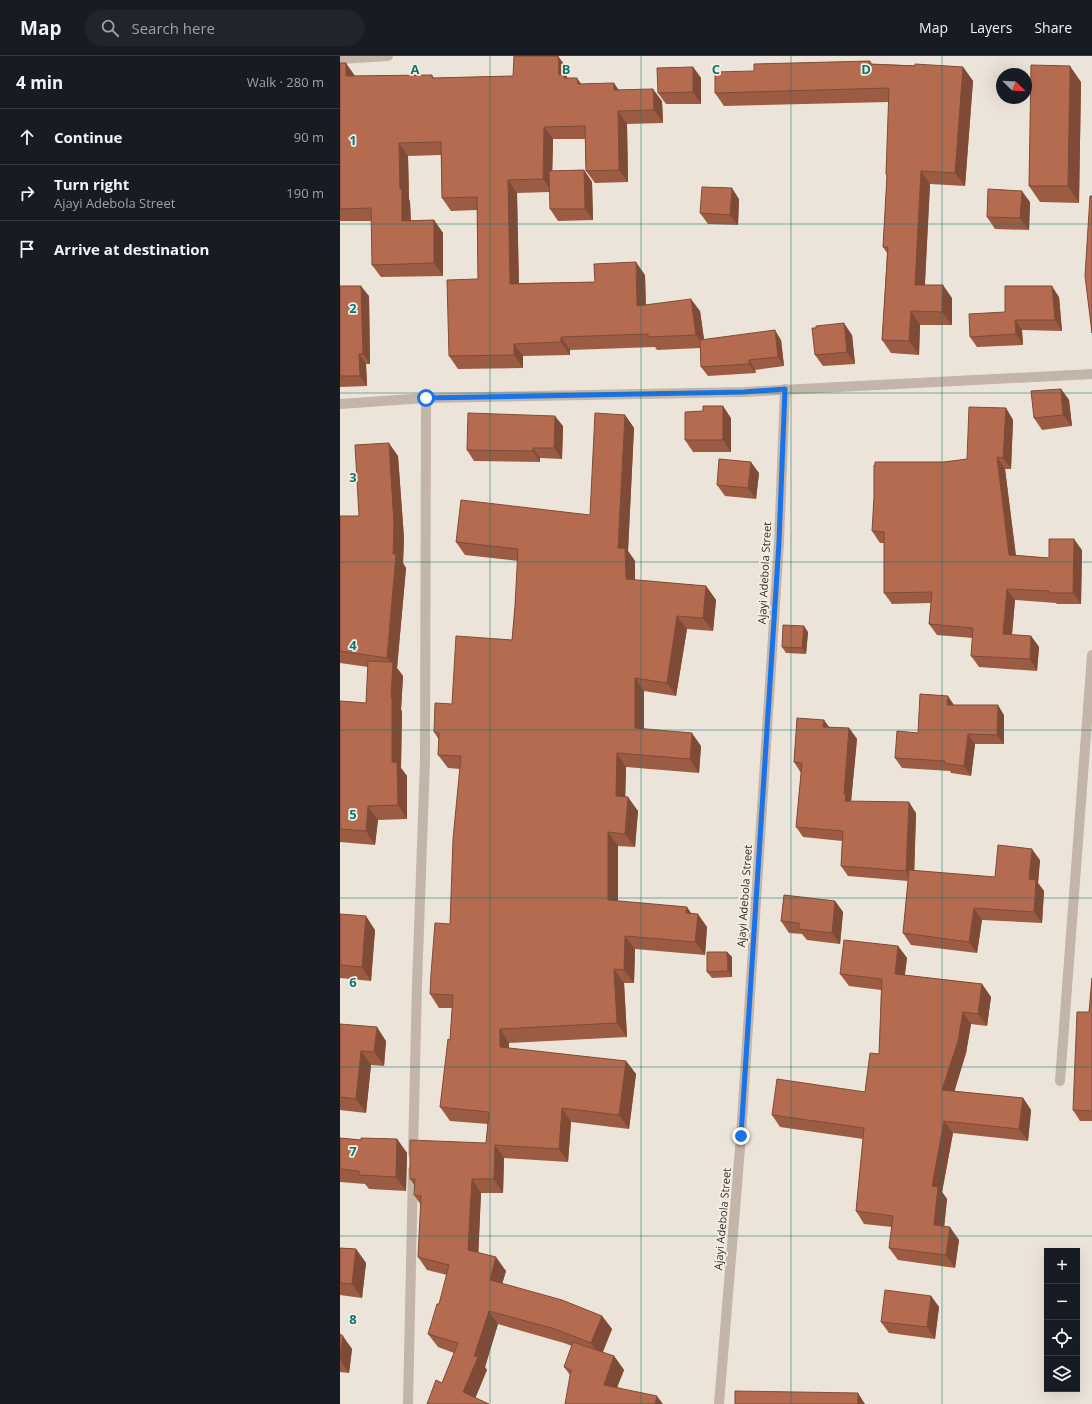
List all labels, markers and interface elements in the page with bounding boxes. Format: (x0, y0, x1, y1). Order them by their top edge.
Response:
search box (85, 10, 365, 46)
text: Map (20, 15, 61, 41)
icon: search (99, 17, 121, 39)
text: Search here (131, 18, 215, 38)
text: Map (919, 18, 948, 37)
text: Layers (970, 18, 1012, 37)
text: Share (1034, 18, 1072, 37)
text: A (411, 60, 420, 78)
text: B (562, 60, 571, 78)
text: C (712, 60, 720, 78)
text: D (861, 60, 871, 78)
north arrow (996, 68, 1032, 104)
text: 4 min (16, 71, 63, 94)
text: Walk · 280 m (247, 73, 324, 91)
icon: ahead (16, 126, 38, 148)
text: Continue (54, 127, 122, 147)
text: 90 m (294, 128, 324, 146)
text: 1 (349, 131, 357, 149)
text: Turn right (54, 174, 129, 194)
icon: right (16, 182, 38, 204)
text: 190 m (286, 184, 324, 202)
text: Ajayi Adebola Street (54, 194, 175, 212)
icon: arrive (16, 238, 38, 260)
text: Arrive at destination (54, 239, 209, 259)
text: 2 (349, 299, 357, 317)
route start (417, 389, 435, 407)
text: 3 (349, 468, 357, 486)
street label: Ajayi Adebola Street (754, 521, 774, 625)
text: 4 (349, 636, 357, 654)
text: 5 (349, 805, 357, 823)
street label: Ajayi Adebola Street (733, 844, 755, 948)
text: 6 (349, 973, 357, 991)
route end (732, 1127, 750, 1145)
text: 7 (349, 1142, 357, 1160)
street label: Ajayi Adebola Street (710, 1167, 734, 1271)
map controls (1044, 1248, 1080, 1392)
button: + (1044, 1248, 1080, 1284)
button: − (1044, 1284, 1080, 1320)
text: 8 (349, 1310, 357, 1328)
button: locate (1044, 1320, 1080, 1356)
button: layers (1044, 1356, 1080, 1392)

